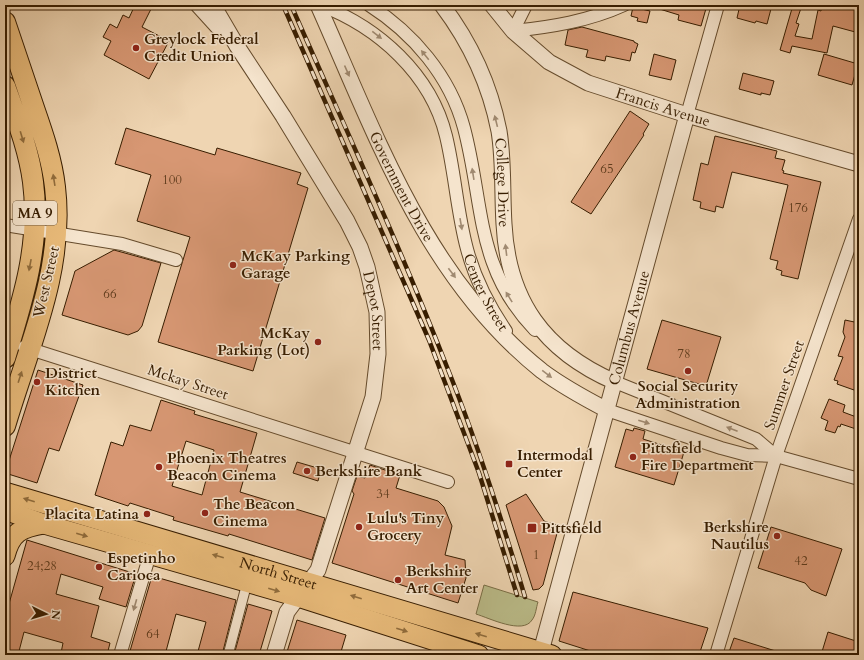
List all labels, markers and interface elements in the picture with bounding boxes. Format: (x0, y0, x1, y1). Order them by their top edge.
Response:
place label: Greylock Federal Credit Union (144, 29, 259, 66)
one-way arrow (371, 31, 382, 40)
marker: Greylock Federal Credit Union (131, 43, 141, 53)
one-way arrow (421, 49, 429, 60)
one-way arrow (344, 65, 350, 76)
street label: Francis Avenue (613, 83, 713, 131)
one-way arrow (493, 115, 499, 127)
street label: Government Drive (365, 128, 439, 246)
one-way arrow (19, 131, 25, 143)
street label: College Drive (490, 137, 514, 228)
house number: 65 (600, 160, 614, 178)
one-way arrow (470, 168, 476, 180)
house number: 100 (162, 171, 182, 189)
one-way arrow (51, 174, 57, 186)
house number: 176 (788, 199, 808, 217)
road number: MA 9 (13, 201, 57, 225)
one-way arrow (459, 218, 465, 230)
street label: West Street (28, 244, 64, 321)
one-way arrow (503, 244, 509, 256)
place label: McKay Parking Garage (241, 246, 350, 283)
street label: Center Street (459, 251, 513, 335)
one-way arrow (27, 259, 33, 271)
marker: McKay Parking Garage (228, 260, 238, 270)
one-way arrow (448, 267, 456, 278)
street label: Columbus Avenue (604, 268, 654, 388)
street label: Depot Street (358, 269, 388, 351)
house number: 66 (103, 285, 117, 303)
one-way arrow (506, 291, 513, 303)
place label: McKay Parking (Lot) (217, 323, 310, 360)
marker: McKay Parking (Lot) (313, 337, 323, 347)
street label: Summer Street (759, 337, 809, 432)
house number: 78 (677, 345, 691, 363)
street label: Mckay Street (145, 360, 231, 404)
place label: District Kitchen (45, 363, 100, 400)
marker: Social Security Administration (683, 366, 693, 376)
one-way arrow (542, 370, 553, 378)
one-way arrow (17, 371, 23, 383)
place label: Social Security Administration (636, 376, 741, 413)
marker: District Kitchen (32, 377, 42, 387)
one-way arrow (638, 419, 650, 425)
one-way arrow (725, 426, 737, 432)
place label: Pittsfield Fire Department (641, 438, 754, 475)
place label: Intermodal Center (517, 445, 594, 482)
place label: Phoenix Theatres Beacon Cinema (167, 448, 287, 485)
marker: Pittsfield Fire Department (628, 452, 638, 462)
marker: Intermodal Center (504, 459, 514, 469)
place label: Berkshire Bank (315, 461, 423, 481)
marker: Phoenix Theatres Beacon Cinema (154, 462, 164, 472)
marker: Berkshire Bank (302, 466, 312, 476)
house number: 34 (376, 485, 390, 503)
place label: The Beacon Cinema (213, 494, 296, 531)
one-way arrow (23, 497, 35, 503)
place label: Placita Latina (45, 504, 140, 524)
marker: The Beacon Cinema (200, 508, 210, 518)
place label: Lulu's Tiny Grocery (367, 508, 445, 545)
marker: Placita Latina (142, 509, 152, 519)
place label: Berkshire Nautilus (703, 517, 769, 554)
place label: Pittsfield (541, 518, 602, 538)
marker: Lulu's Tiny Grocery (354, 522, 364, 532)
marker: Pittsfield (526, 522, 538, 534)
marker: Berkshire Nautilus (772, 531, 782, 541)
one-way arrow (76, 532, 88, 538)
house number: 1 (533, 546, 539, 564)
place label: Espetinho Carioca (107, 548, 176, 585)
street label: North Street (237, 552, 319, 594)
house number: 42 (794, 552, 808, 570)
one-way arrow (211, 553, 223, 559)
house number: 24;28 (27, 557, 57, 575)
place label: Berkshire Art Center (406, 561, 479, 598)
marker: Espetinho Carioca (94, 562, 104, 572)
marker: Berkshire Art Center (393, 575, 403, 585)
one-way arrow (268, 587, 280, 593)
north arrow (26, 594, 66, 634)
one-way arrow (350, 594, 362, 600)
one-way arrow (132, 599, 138, 611)
text: N (48, 609, 63, 621)
house number: 64 (146, 625, 160, 643)
one-way arrow (396, 628, 408, 634)
one-way arrow (474, 632, 486, 638)

